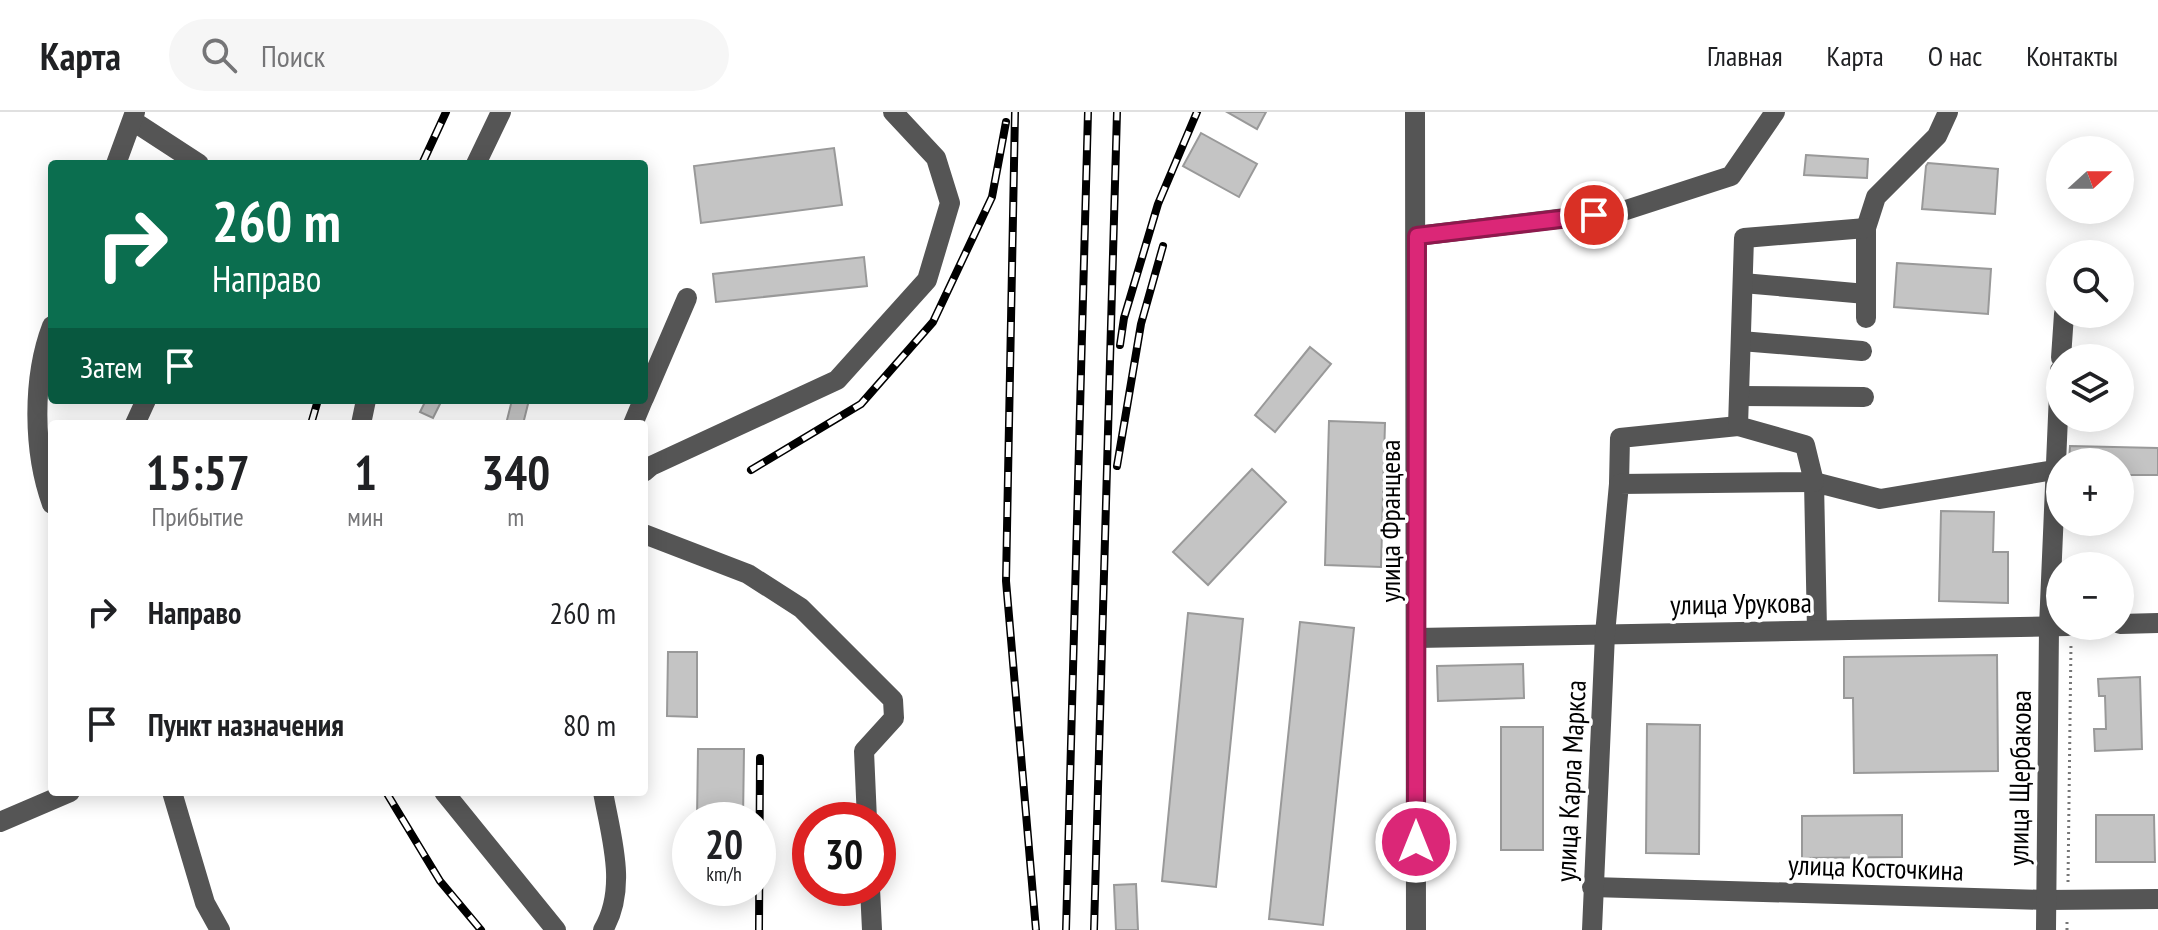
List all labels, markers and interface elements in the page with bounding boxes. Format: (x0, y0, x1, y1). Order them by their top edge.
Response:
search box (169, 19, 729, 91)
text: Карта (40, 31, 121, 80)
icon: search (197, 33, 241, 77)
text: Поиск (261, 36, 325, 75)
text: Главная (1707, 37, 1783, 74)
text: Карта (1827, 37, 1884, 74)
text: О нас (1928, 37, 1982, 74)
text: Контакты (2026, 37, 2118, 74)
north arrow (2046, 136, 2134, 224)
map controls (2046, 136, 2134, 640)
pin (1560, 181, 1628, 249)
text: 260 m (212, 185, 341, 257)
icon: right (80, 192, 184, 296)
icon: arrive (1572, 193, 1616, 237)
button: search (2046, 240, 2134, 328)
text: Направо (212, 255, 321, 302)
icon: arrive (158, 344, 202, 388)
button: layers (2046, 344, 2134, 432)
text: Затем (80, 347, 142, 386)
street label: улица Францева (1371, 439, 1408, 603)
text: 15:57 (146, 441, 250, 503)
text: 1 (354, 441, 377, 503)
text: 340 (481, 441, 550, 503)
button: + (2046, 448, 2134, 536)
text: Прибытие (152, 500, 244, 533)
text: мин (347, 500, 384, 533)
text: m (507, 500, 524, 533)
button: − (2046, 552, 2134, 640)
street label: улица Урукова (1670, 583, 1812, 623)
icon: right (80, 590, 124, 634)
text: Направо (148, 593, 241, 632)
text: 260 m (550, 593, 616, 632)
street label: улица Карла Маркса (1546, 679, 1594, 883)
street label: улица Щербакова (1999, 690, 2039, 866)
icon: arrive (80, 702, 124, 746)
text: Пункт назначения (148, 705, 344, 744)
text: 80 m (563, 705, 616, 744)
position arrow (1374, 800, 1458, 884)
speed limit sign: 30 (792, 802, 896, 906)
text: 20 (705, 818, 743, 870)
street label: улица Косточкина (1787, 845, 1965, 889)
text: km/h (706, 861, 742, 887)

